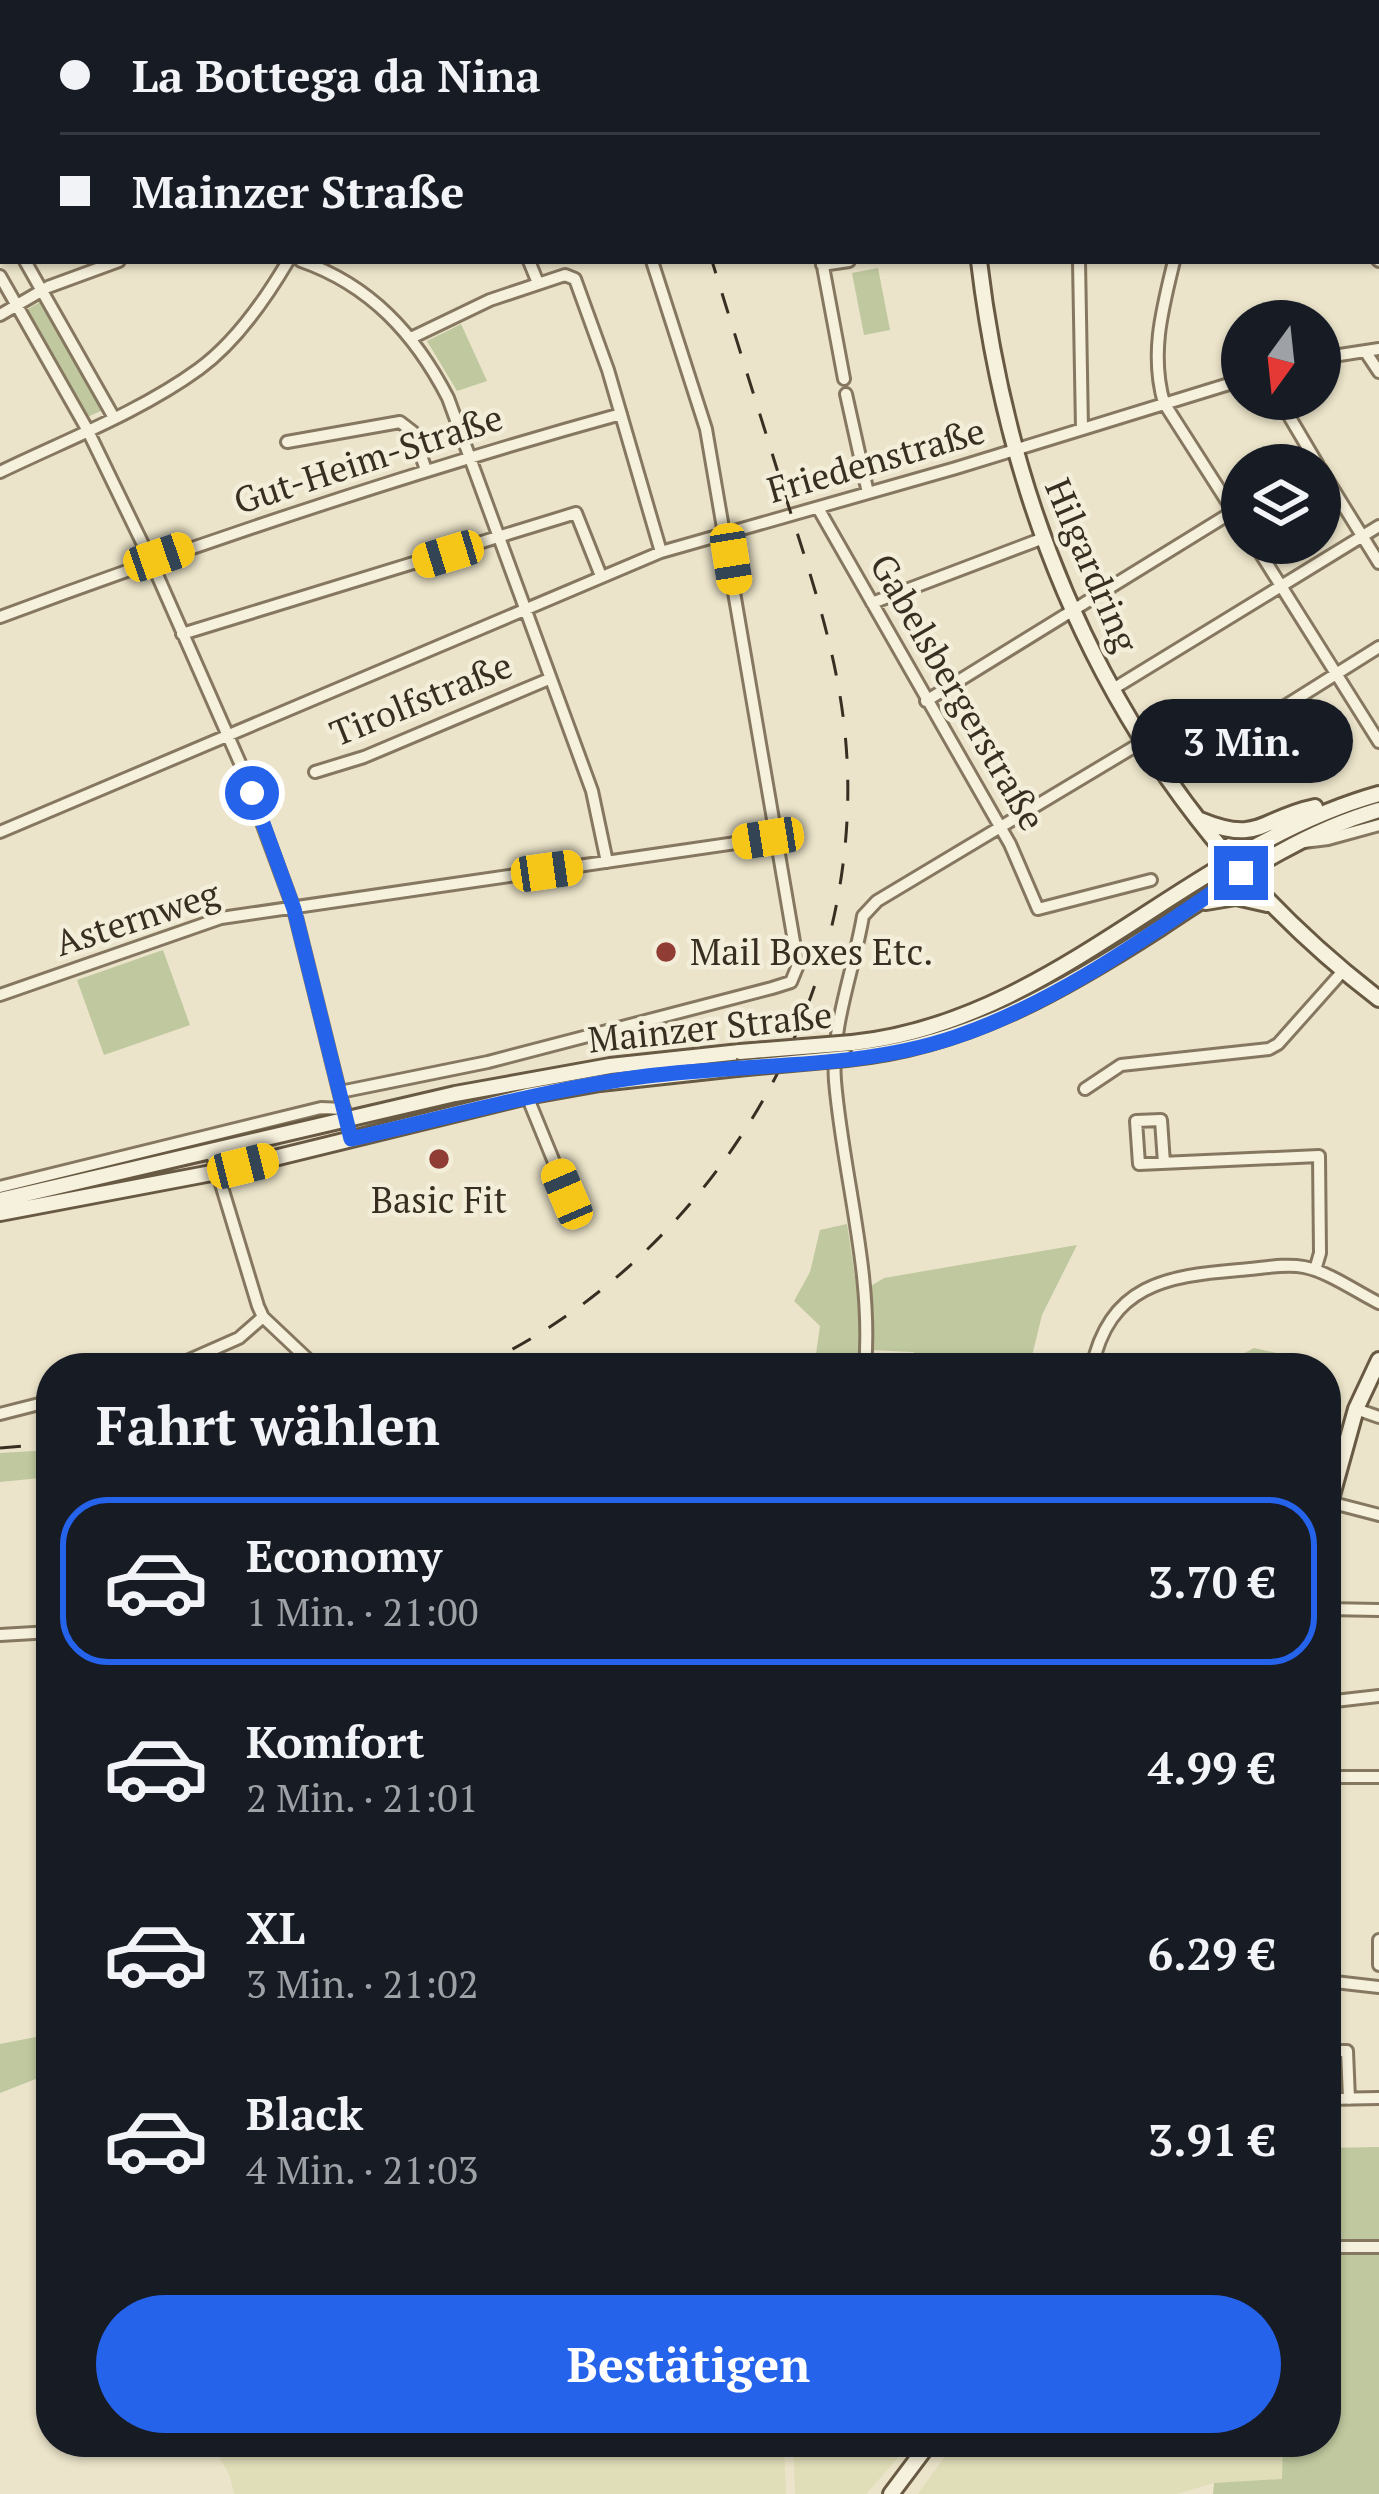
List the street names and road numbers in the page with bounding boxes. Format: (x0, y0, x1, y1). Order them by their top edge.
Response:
street label: Gut-Heim-Straße (227, 393, 508, 524)
street label: Friedenstraße (762, 406, 990, 513)
street label: Hilgardring (1035, 471, 1150, 660)
street label: Gabelsbergerstraße (860, 545, 1057, 838)
street label: Tirolfstraße (323, 641, 519, 756)
street label: Asternweg (49, 869, 226, 966)
street label: Mainzer Straße (586, 990, 834, 1063)

